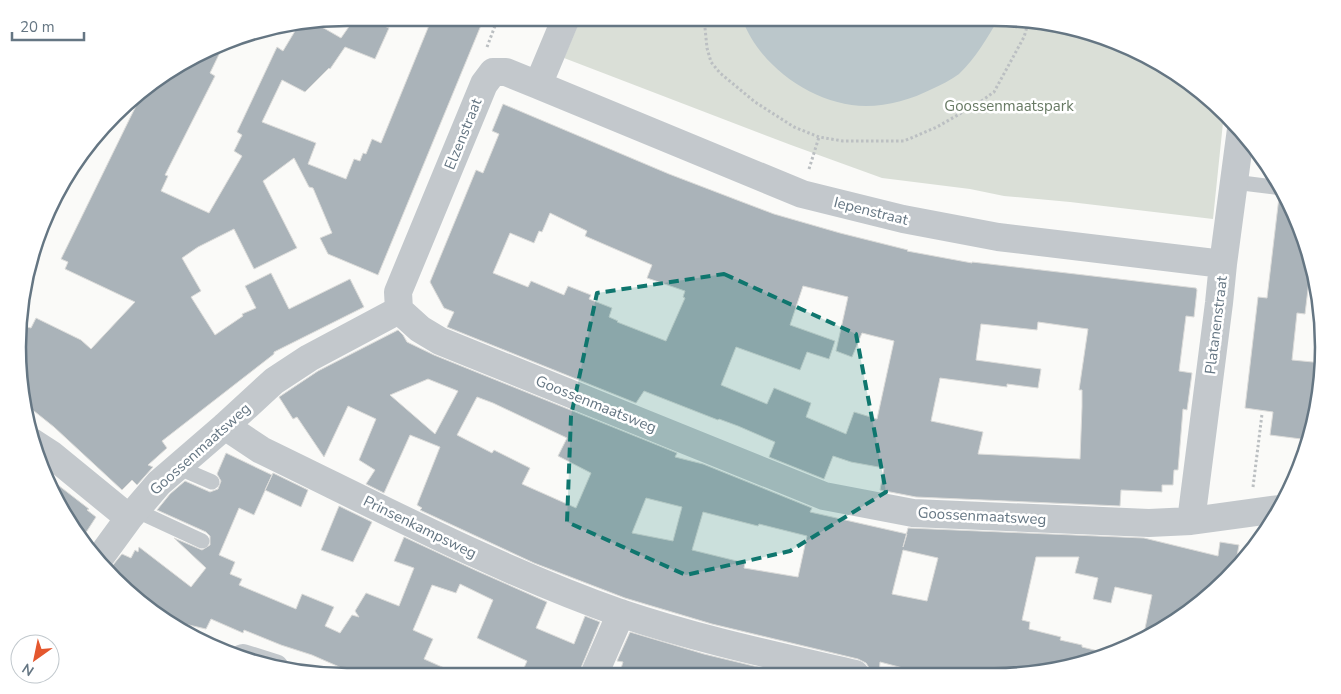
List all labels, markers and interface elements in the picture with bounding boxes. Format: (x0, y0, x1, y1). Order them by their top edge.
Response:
scale bar (12, 10, 85, 42)
text: 20 m (20, 17, 55, 37)
street label: Elzenstraat (440, 95, 487, 173)
park label: Goossenmaatspark (944, 96, 1074, 116)
street label: Iepenstraat (832, 192, 911, 230)
street label: Platanenstraat (1200, 274, 1232, 375)
street label: Goossenmaatsweg (533, 371, 659, 437)
street label: Goossenmaatsweg (145, 398, 255, 500)
street label: Prinsenkampsweg (360, 491, 480, 563)
street label: Goossenmaatsweg (917, 503, 1047, 529)
north arrow (10, 634, 60, 684)
text: N (19, 659, 38, 680)

